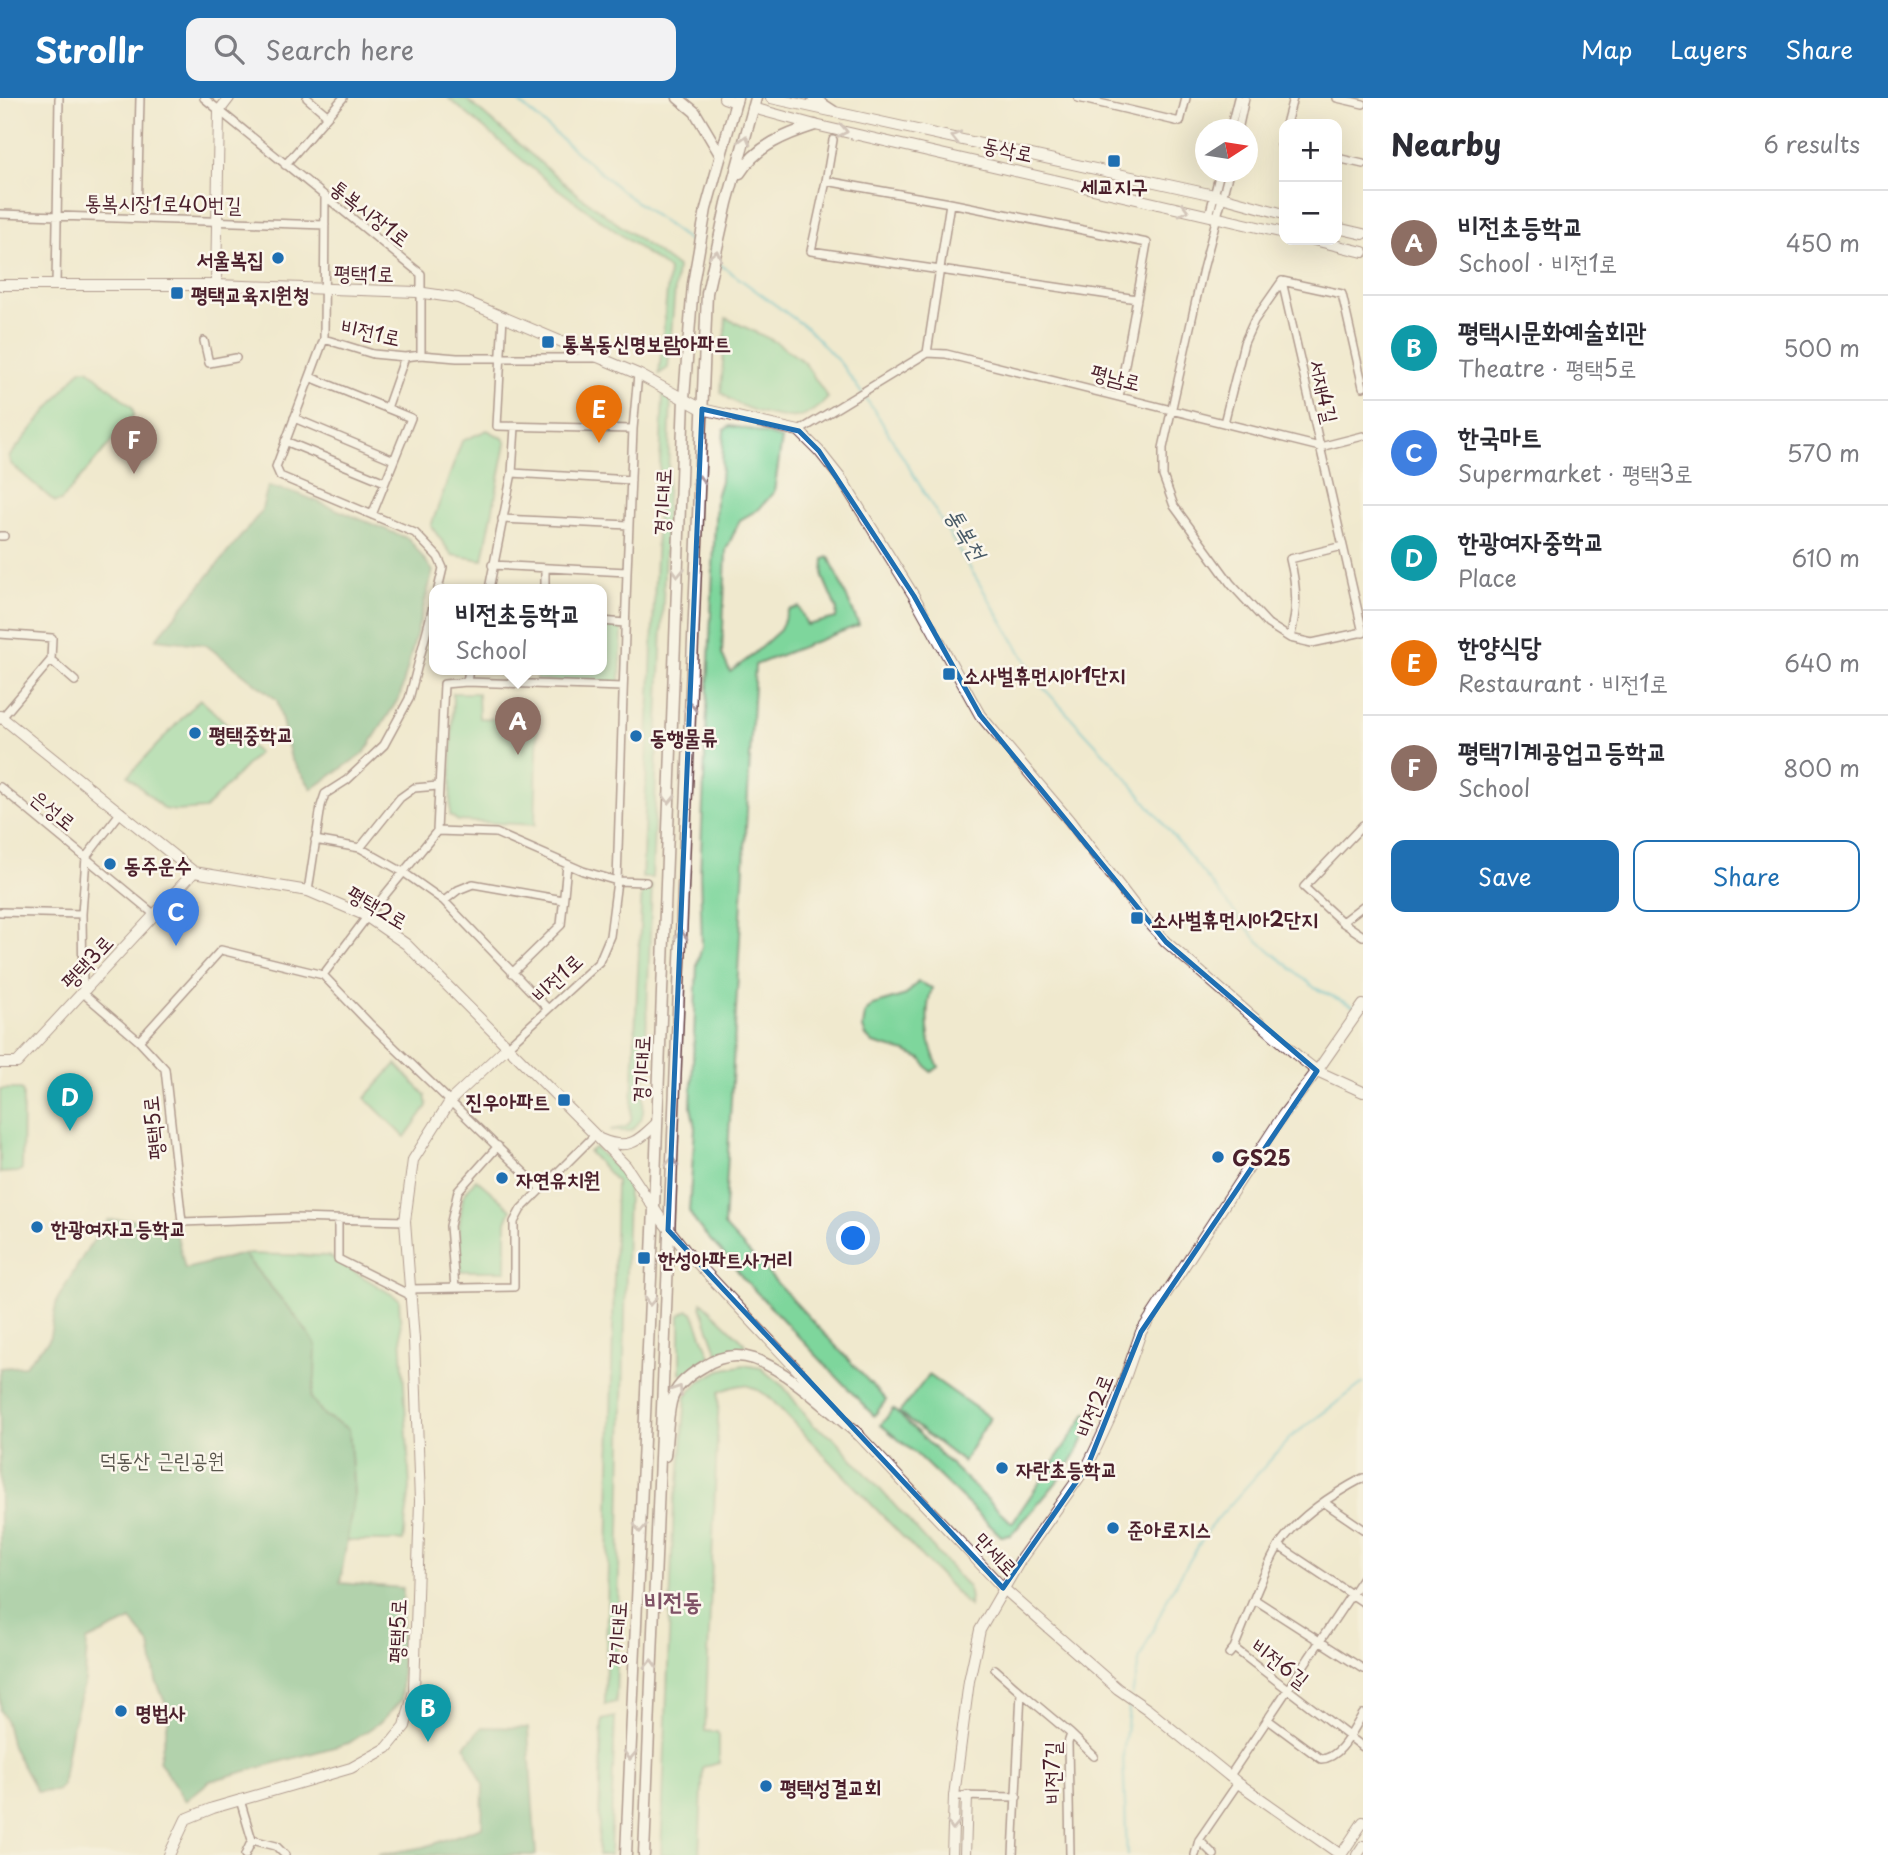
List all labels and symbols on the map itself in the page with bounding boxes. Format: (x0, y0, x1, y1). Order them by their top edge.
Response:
north arrow (1195, 119, 1258, 182)
one-way arrow (837, 123, 849, 138)
street label: 동삭로 (980, 127, 1036, 169)
one-way arrow (950, 131, 962, 146)
one-way arrow (737, 134, 751, 146)
marker: 세교지구 (1106, 153, 1122, 169)
place label: 세교지구 (1080, 169, 1148, 201)
street label: 통복시장1로 (324, 170, 418, 254)
street label: 통복시장1로40번길 (84, 185, 242, 219)
one-way arrow (1178, 201, 1190, 216)
place label: 서울복집 (196, 242, 264, 274)
marker: 서울복집 (270, 250, 286, 266)
one-way arrow (708, 250, 722, 262)
street label: 평택1로 (334, 255, 394, 289)
place label: 평택교육지원청 (191, 277, 309, 309)
marker: 평택교육지원청 (169, 285, 185, 301)
street label: 비전1로 (338, 309, 404, 353)
place label: 통복동신명보람아파트 (562, 326, 731, 358)
marker: 통복동신명보람아파트 (540, 334, 556, 350)
street label: 평남로 (1088, 354, 1144, 398)
street label: 서재4길 (1302, 356, 1348, 426)
pin: E (576, 385, 622, 443)
pin: F (111, 416, 157, 474)
street label: 경기대로 (644, 468, 678, 536)
one-way arrow (691, 474, 706, 485)
water label: 통복천 (938, 500, 998, 568)
one-way arrow (670, 567, 685, 578)
place label: 소사벌휴먼시아1단지 (963, 658, 1125, 690)
marker: 소사벌휴먼시아1단지 (941, 666, 957, 682)
pin: A (495, 697, 541, 755)
one-way arrow (682, 702, 698, 712)
place label: 평택중학교 (209, 717, 294, 749)
place label: 동행물류 (650, 720, 718, 752)
marker: 평택중학교 (187, 725, 203, 741)
marker: 동행물류 (628, 728, 644, 744)
street label: 은성로 (24, 781, 84, 837)
one-way arrow (662, 794, 677, 805)
place label: 동주운수 (124, 848, 192, 880)
marker: 동주운수 (102, 856, 118, 872)
street label: 평택2로 (342, 876, 414, 936)
pin: C (153, 888, 199, 946)
place label: 소사벌휴먼시아2단지 (1151, 902, 1318, 934)
marker: 소사벌휴먼시아2단지 (1129, 910, 1145, 926)
street label: 평택3로 (52, 926, 120, 996)
one-way arrow (674, 929, 689, 940)
street label: 비전1로 (523, 945, 589, 1009)
street label: 경기대로 (623, 1035, 657, 1103)
pin: D (47, 1073, 93, 1131)
place label: 진우아파트 (466, 1084, 550, 1116)
marker: 진우아파트 (556, 1092, 572, 1108)
street label: 평택5로 (133, 1094, 171, 1162)
place label: GS25 (1232, 1141, 1291, 1173)
marker: GS25 (1210, 1149, 1226, 1165)
one-way arrow (665, 1156, 680, 1167)
place label: 자연유치원 (516, 1162, 601, 1194)
marker: 자연유치원 (494, 1170, 510, 1186)
place label: 한광여자고등학교 (50, 1211, 186, 1243)
marker: 한광여자고등학교 (29, 1219, 45, 1235)
your location (836, 1221, 870, 1255)
place label: 한성아파트사거리 (657, 1242, 793, 1274)
marker: 한성아파트사거리 (636, 1250, 652, 1266)
one-way arrow (642, 1296, 657, 1307)
street label: 비전2로 (1066, 1369, 1120, 1441)
one-way arrow (670, 1385, 683, 1398)
park label: 덕동산 근린공원 (99, 1443, 225, 1475)
place label: 자란초등학교 (1016, 1452, 1117, 1484)
marker: 자란초등학교 (994, 1460, 1010, 1476)
place label: 준아로지스 (1127, 1512, 1212, 1544)
marker: 준아로지스 (1105, 1520, 1121, 1536)
one-way arrow (632, 1523, 647, 1534)
street label: 만세로 (968, 1524, 1026, 1582)
district label: 비전동 (644, 1582, 702, 1618)
street label: 평택5로 (379, 1598, 413, 1664)
street label: 경기대로 (598, 1600, 634, 1670)
street label: 비전6길 (1245, 1630, 1317, 1695)
one-way arrow (644, 1659, 659, 1670)
pin: B (405, 1684, 451, 1742)
place label: 명법사 (135, 1695, 186, 1727)
marker: 명법사 (113, 1703, 129, 1719)
street label: 비전7길 (1035, 1742, 1067, 1804)
one-way arrow (622, 1750, 637, 1761)
place label: 평택성결교회 (780, 1770, 881, 1802)
marker: 평택성결교회 (758, 1778, 774, 1794)
one-way arrow (945, 1820, 960, 1831)

